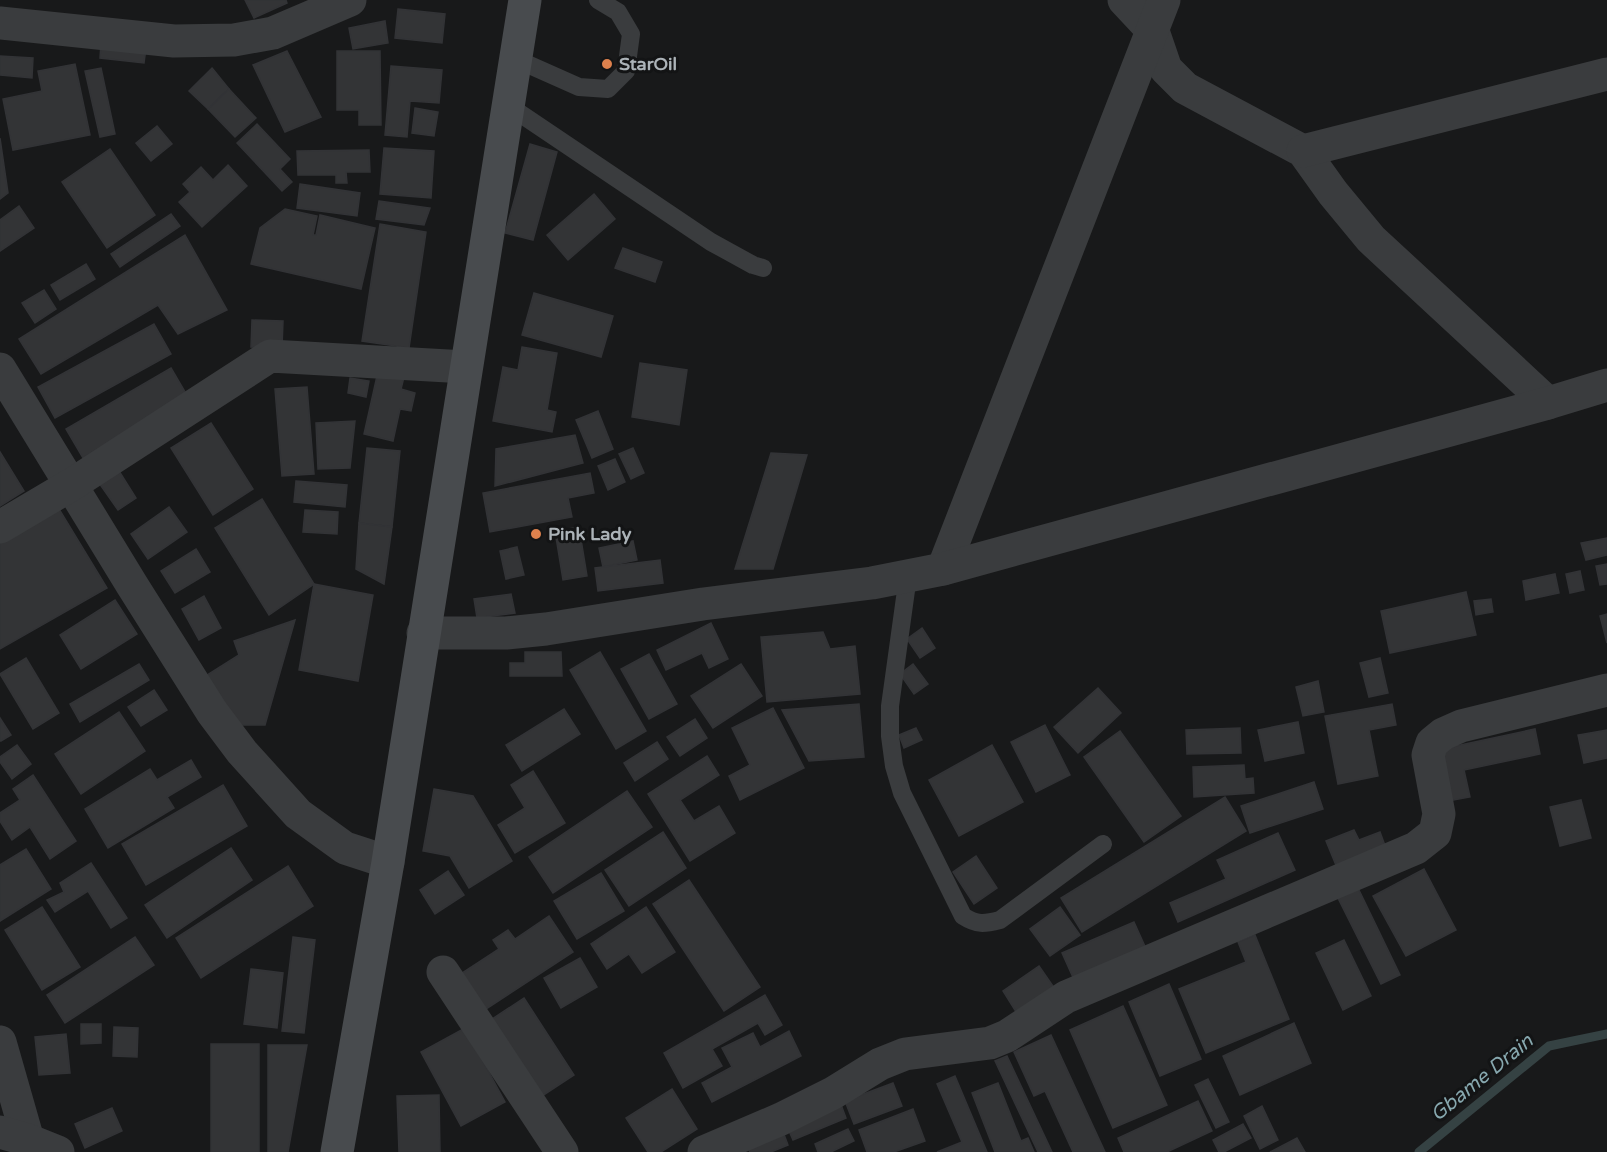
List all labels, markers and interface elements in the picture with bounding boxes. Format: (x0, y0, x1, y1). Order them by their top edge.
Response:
place label: StarOil (619, 53, 677, 75)
marker: StarOil (600, 57, 614, 71)
place label: Pink Lady (548, 523, 632, 545)
marker: Pink Lady (529, 527, 543, 541)
water label: Gbame Drain (1426, 1029, 1539, 1127)

